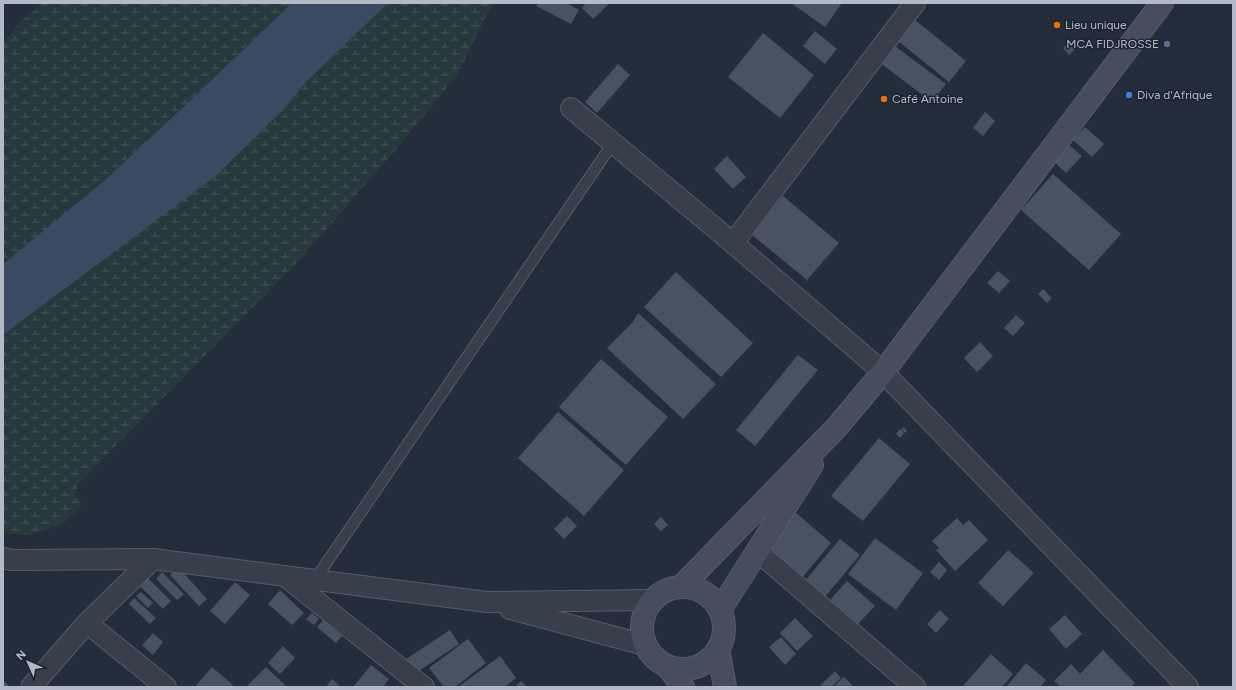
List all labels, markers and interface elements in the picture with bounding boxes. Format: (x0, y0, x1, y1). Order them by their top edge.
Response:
place label: Lieu unique (1065, 18, 1127, 32)
marker: Lieu unique (1052, 20, 1062, 30)
place label: MCA FIDJROSSE (1066, 37, 1159, 51)
marker: MCA FIDJROSSE (1162, 39, 1172, 49)
place label: Diva d'Afrique (1137, 88, 1213, 102)
marker: Diva d'Afrique (1124, 90, 1134, 100)
place label: Café Antoine (892, 92, 963, 106)
marker: Café Antoine (879, 94, 889, 104)
north arrow (8, 642, 48, 682)
text: N (14, 648, 29, 663)

